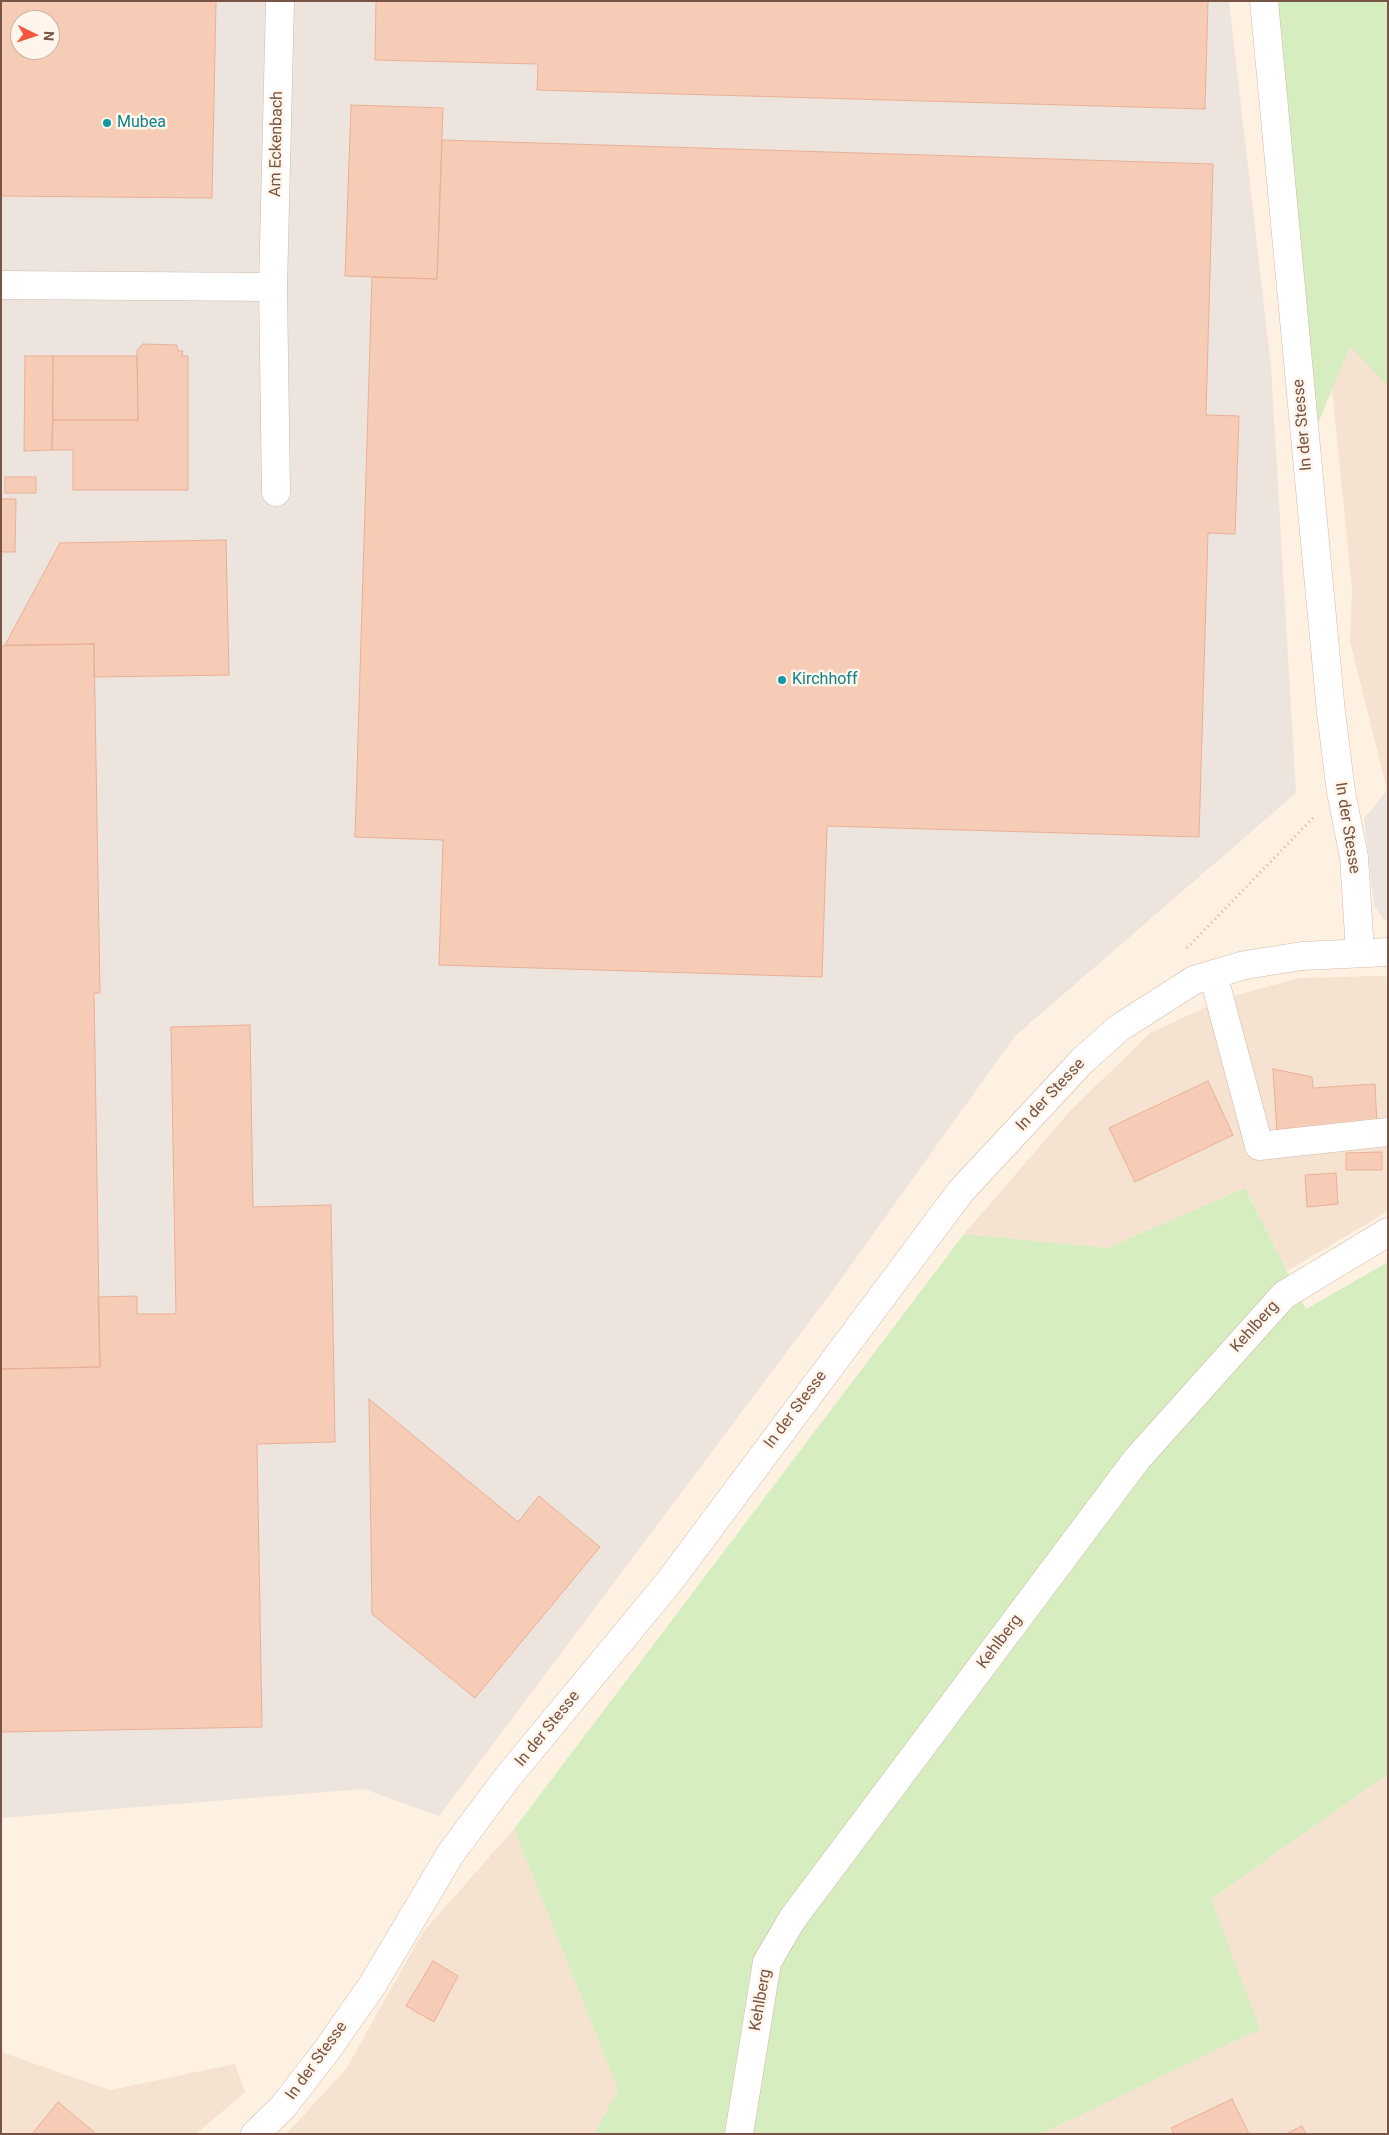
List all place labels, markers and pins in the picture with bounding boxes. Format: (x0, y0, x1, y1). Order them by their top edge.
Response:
place label: Mubea (117, 113, 166, 133)
marker: Mubea (101, 117, 113, 129)
place label: Kirchhoff (792, 670, 857, 690)
marker: Kirchhoff (776, 674, 788, 686)

